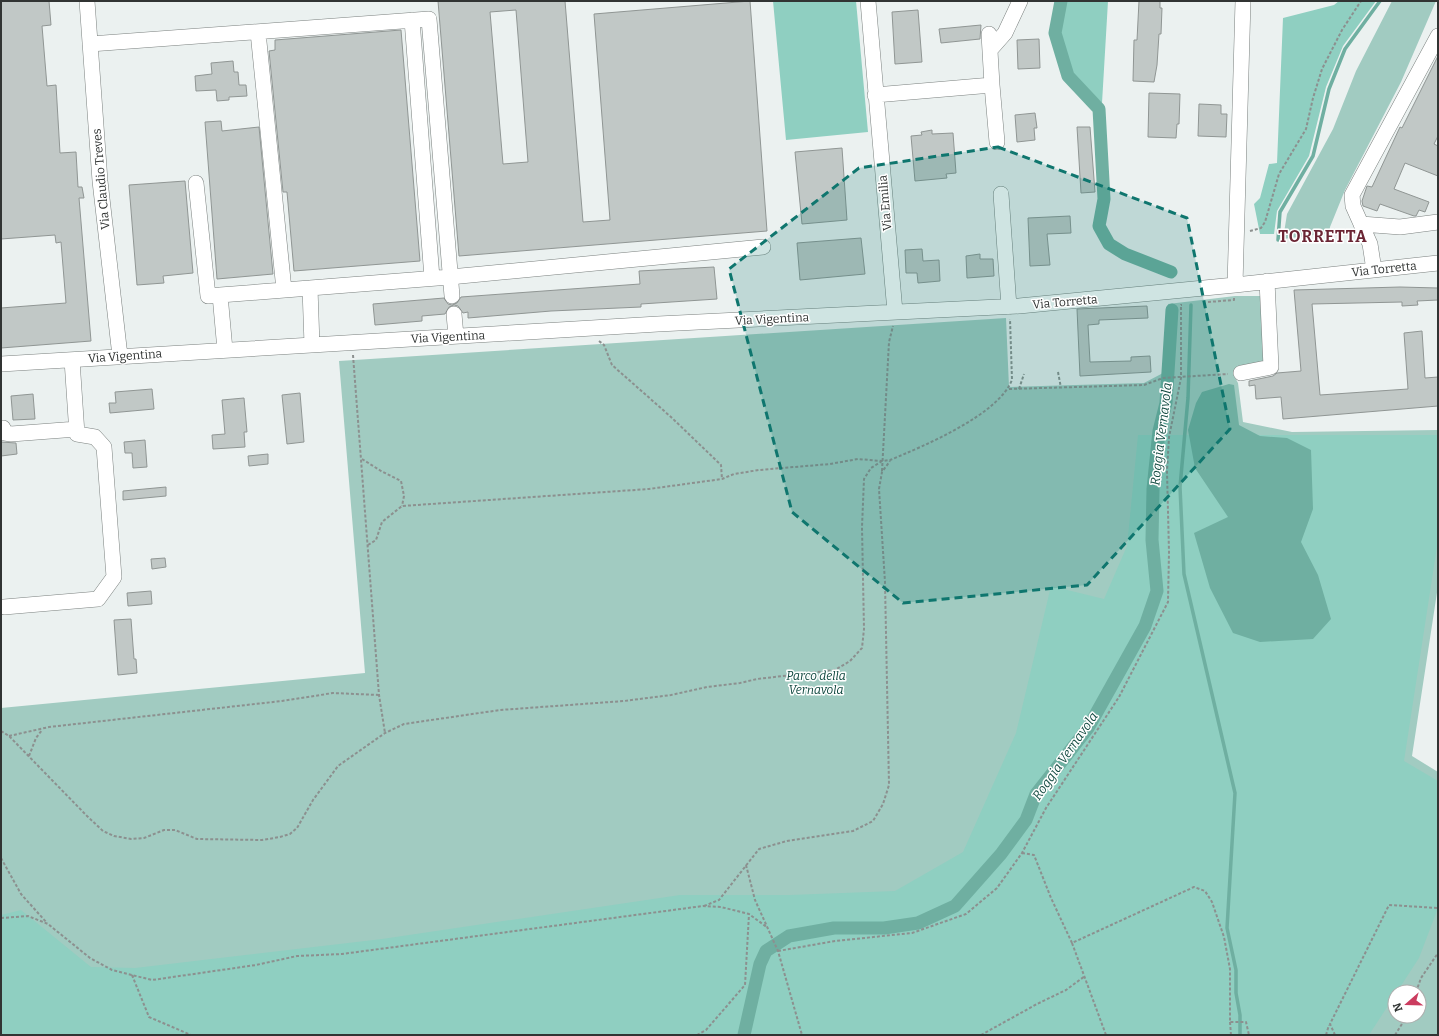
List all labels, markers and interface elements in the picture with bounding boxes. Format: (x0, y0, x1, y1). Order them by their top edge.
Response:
street label: Via Claudio Treves (90, 128, 112, 230)
street label: Via Emilia (876, 174, 894, 231)
district label: TORRETTA (1278, 227, 1368, 246)
street label: Via Torretta (1351, 259, 1418, 279)
street label: Via Torretta (1032, 292, 1099, 312)
street label: Via Vigentina (735, 310, 810, 328)
street label: Via Vigentina (411, 328, 486, 346)
street label: Via Vigentina (87, 346, 163, 366)
water label: Roggia Vernavola (1147, 382, 1175, 486)
park label: Parco della Vernavola (786, 669, 846, 697)
water label: Roggia Vernavola (1029, 709, 1101, 803)
north arrow (1387, 984, 1427, 1024)
text: N (1390, 1001, 1406, 1013)

